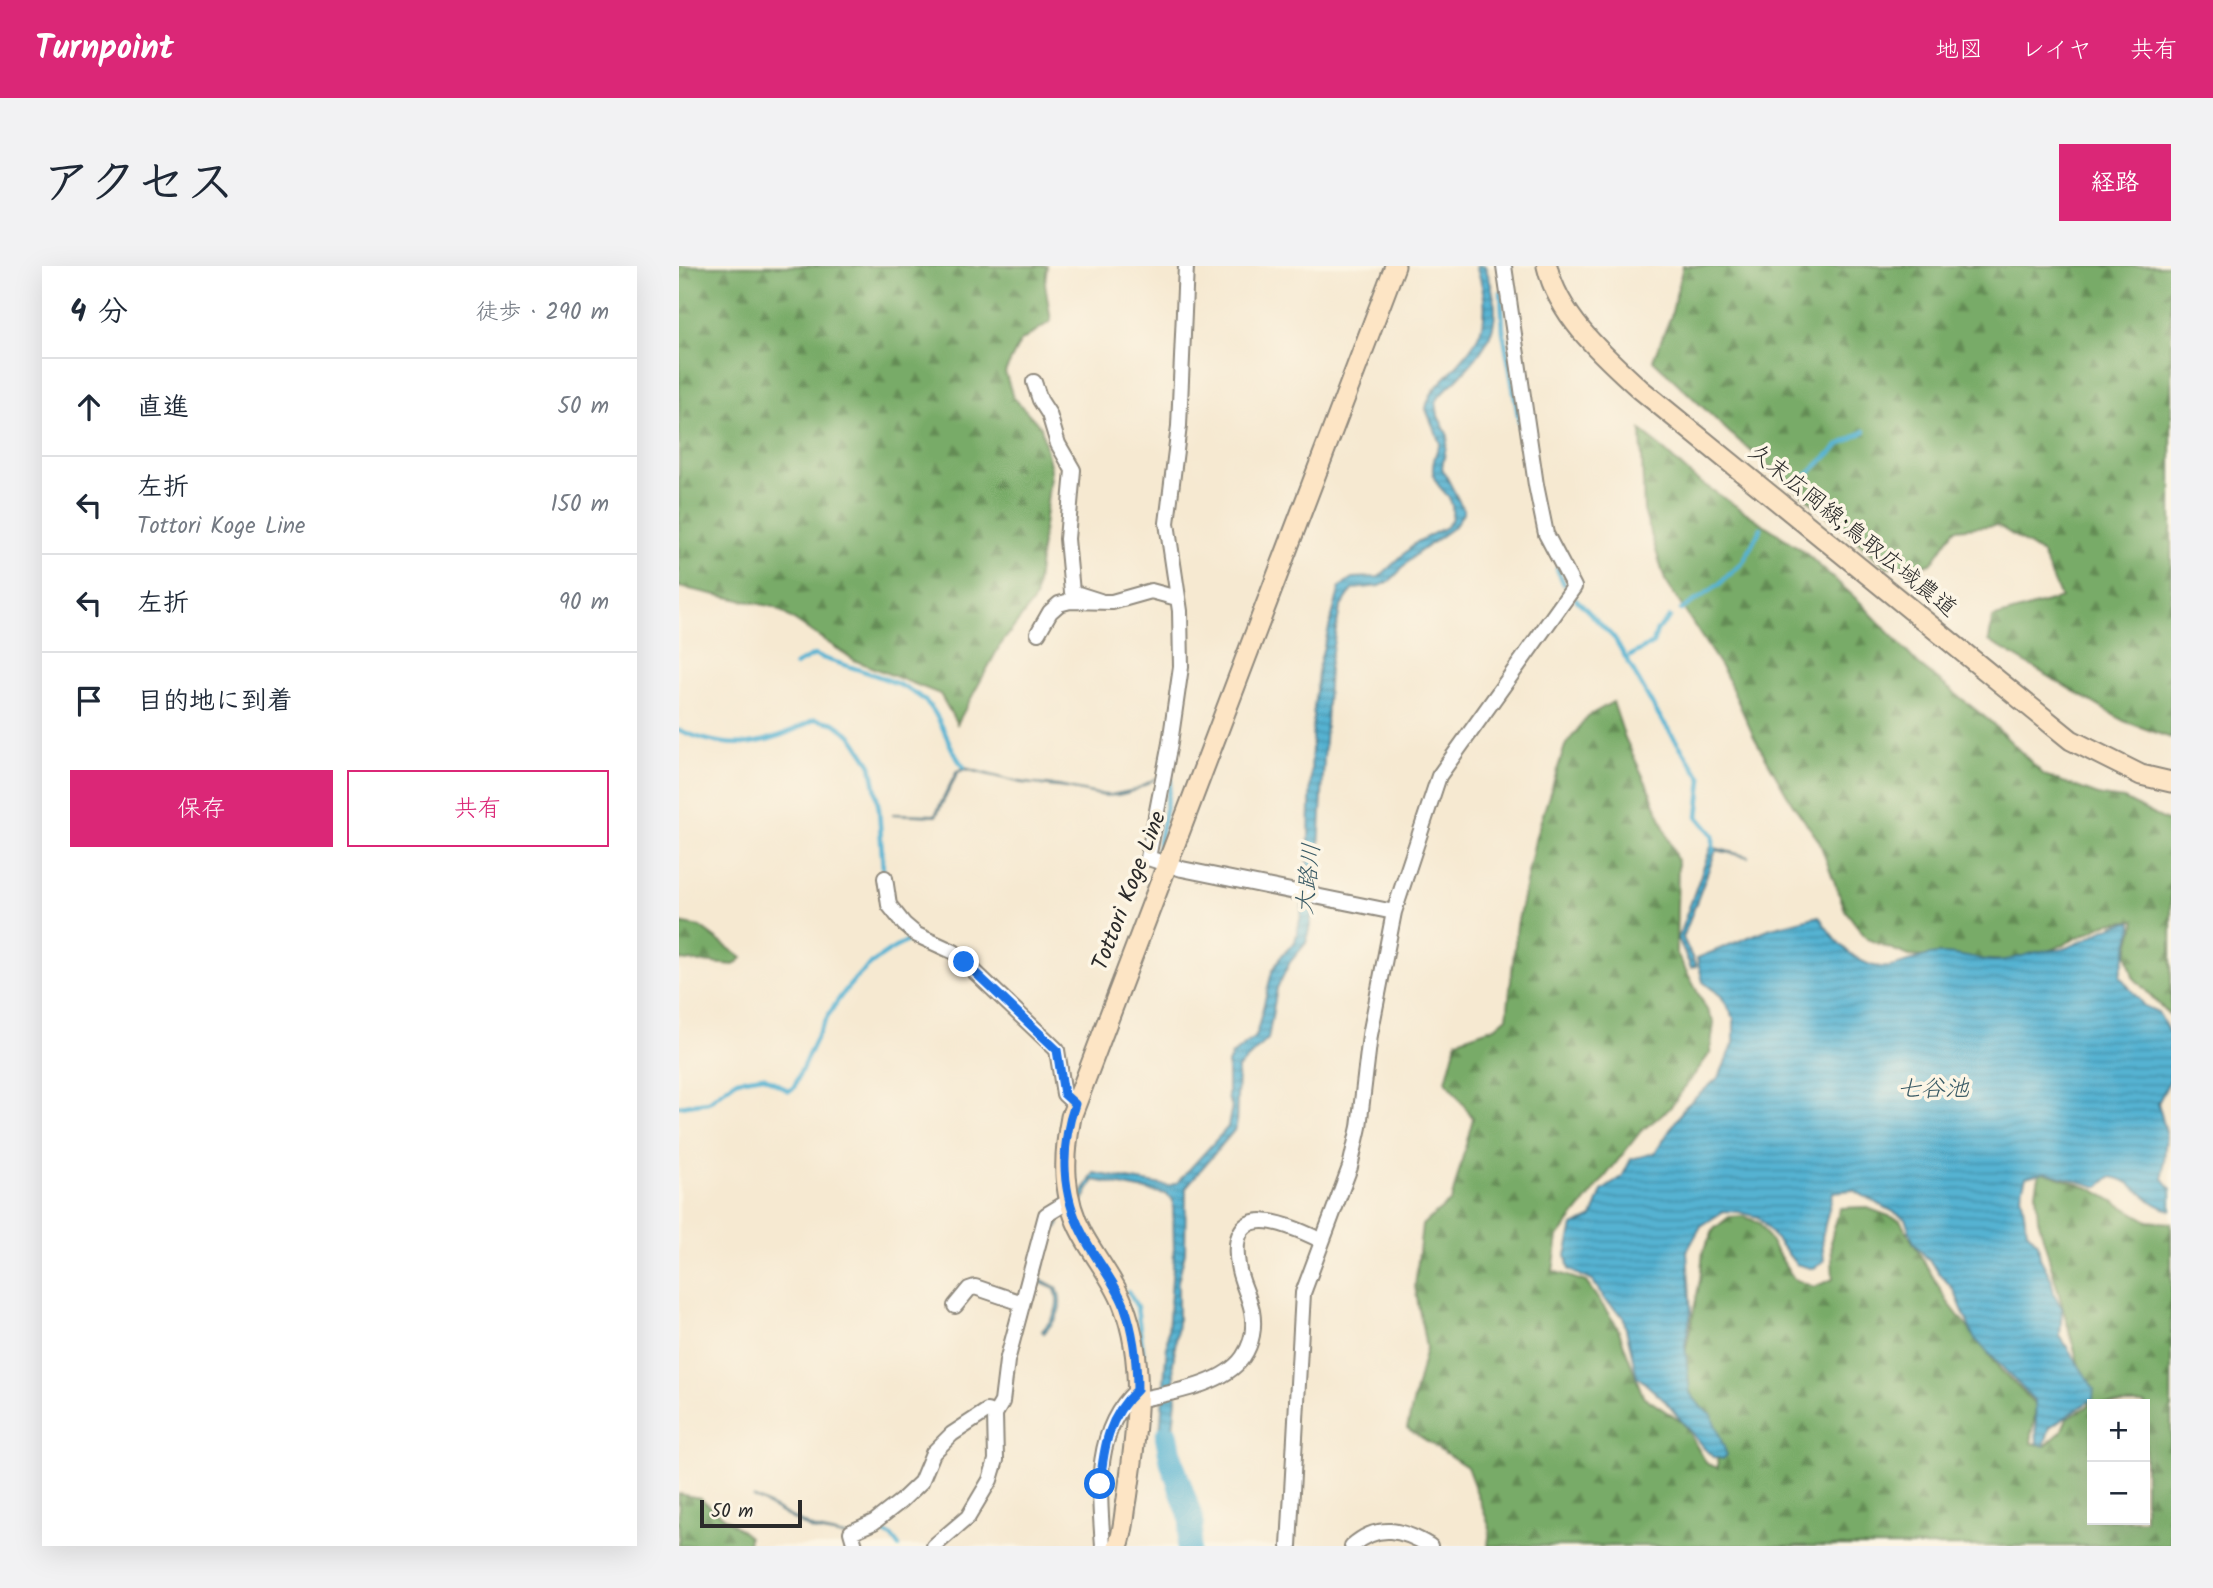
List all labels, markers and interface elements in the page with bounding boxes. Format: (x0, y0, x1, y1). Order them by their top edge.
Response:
text: Turnpoint (35, 23, 174, 76)
text: 地図 (1935, 31, 1983, 70)
text: レイヤ (2021, 31, 2092, 70)
text: 共有 (2130, 31, 2178, 70)
button: 経路 (2059, 144, 2171, 221)
text: アクセス (42, 146, 235, 224)
text: 4 分 (70, 289, 128, 337)
text: 徒歩 · 290 m (475, 295, 609, 331)
text: 直進 (137, 387, 189, 429)
icon: ahead (70, 388, 108, 426)
text: 50 m (558, 389, 609, 425)
street label: 久末広岡線;鳥取広域農道 (1740, 435, 1964, 627)
text: 左折 (137, 467, 189, 509)
icon: left (70, 486, 108, 524)
text: 150 m (550, 487, 609, 523)
text: Tottori Koge Line (137, 509, 305, 545)
text: 左折 (137, 583, 189, 625)
icon: left (70, 584, 108, 622)
text: 90 m (559, 585, 609, 621)
text: 目的地に到着 (137, 681, 293, 723)
icon: arrive (70, 682, 108, 720)
button: 保存 (70, 770, 333, 847)
button: 共有 (347, 770, 609, 847)
street label: Tottori Koge Line (1083, 806, 1177, 976)
water label: 大路川 (1286, 841, 1332, 917)
route end (948, 946, 979, 977)
water label: 七谷池 (1897, 1070, 1970, 1109)
map controls (2087, 1399, 2150, 1525)
button: + (2087, 1399, 2150, 1462)
button: − (2087, 1462, 2150, 1525)
route start (1084, 1468, 1115, 1499)
scale bar (700, 1497, 801, 1529)
text: 50 m (711, 1497, 753, 1527)

